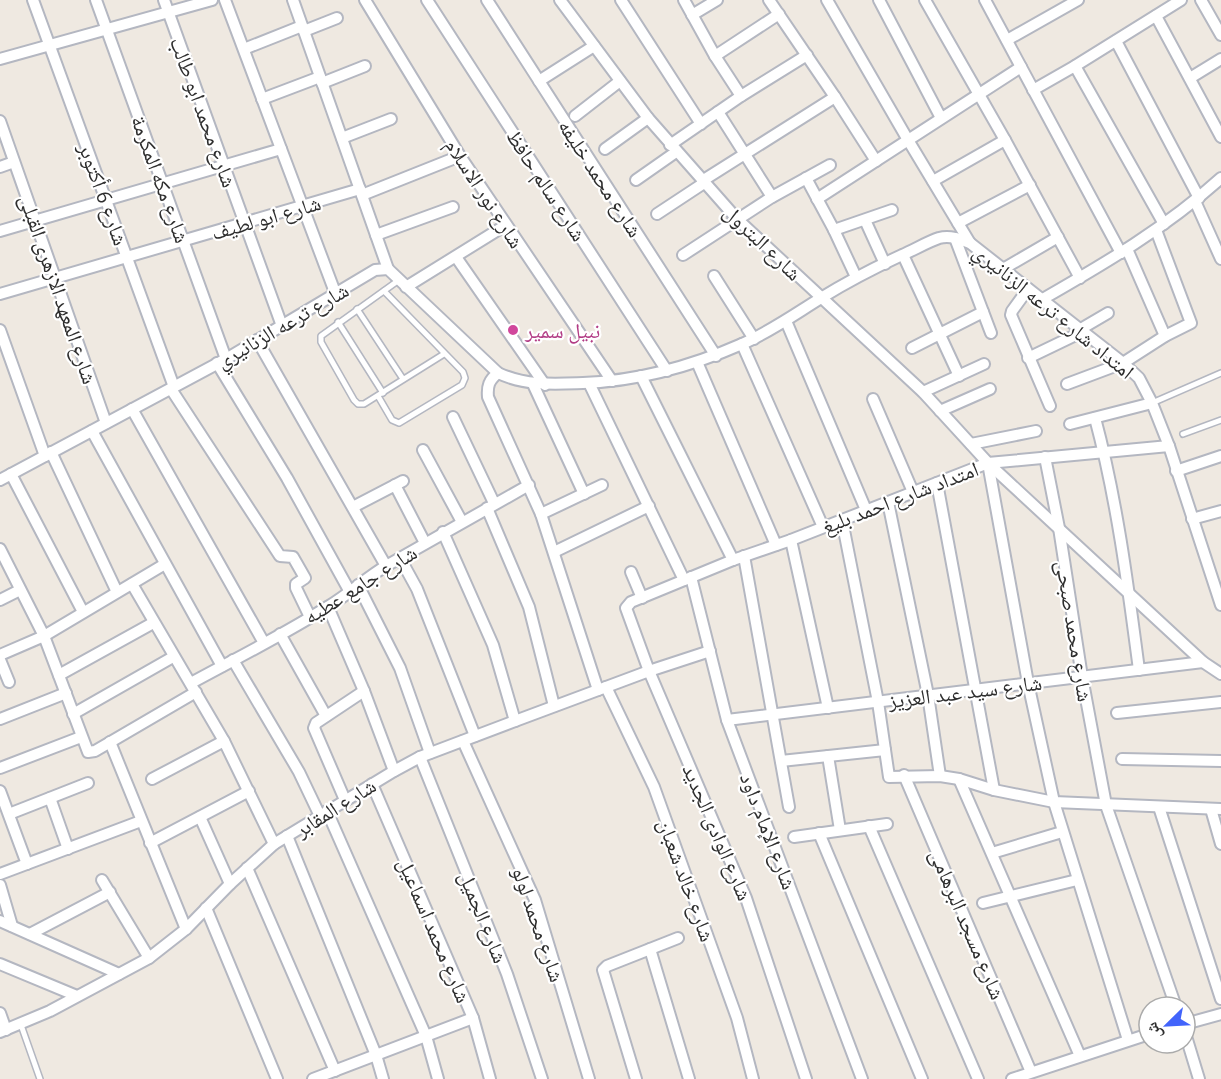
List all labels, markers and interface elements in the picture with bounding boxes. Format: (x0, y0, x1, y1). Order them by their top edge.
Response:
street label: شارع محمد ابو طالب (164, 34, 242, 191)
street label: شارع مكه المكرمة (125, 112, 195, 247)
street label: شارع محمد خليفه (552, 115, 648, 242)
street label: شارع سالم حافظ (500, 125, 592, 247)
street label: شارع نور الاسلام (438, 134, 529, 254)
street label: شارع 6 أكتوبر (72, 139, 134, 249)
street label: شارع ابو لطيف (209, 190, 324, 246)
street label: شارع المعهد الازهرى القبلى (13, 191, 103, 387)
street label: شارع البترول (718, 199, 807, 286)
street label: امتداد شارع ترعه الزنانيري (965, 239, 1139, 387)
street label: شارع ترعه الزنانيري (211, 277, 355, 377)
place label: نبيل سمير (524, 318, 600, 344)
marker: نبيل سمير (506, 323, 520, 337)
street label: امتداد شارع احمد بليغ (818, 456, 982, 540)
street label: شارع جامع عطيه (299, 540, 422, 630)
street label: شارع محمد صبحى (1050, 559, 1098, 704)
street label: شارع سيد عبد العزيز (886, 670, 1043, 714)
street label: شارع الوادى الجديد (677, 760, 758, 905)
street label: شارع الإمام داود (733, 769, 802, 894)
street label: شارع المقابر (289, 773, 381, 843)
street label: شارع خالد شعبان (652, 815, 720, 945)
street label: شارع مسجد البرهامى (924, 845, 1011, 1004)
street label: شارع محمد اسماعيل (392, 854, 476, 1007)
street label: شارع محمد لولو (506, 863, 570, 985)
street label: شارع الجميل (453, 868, 513, 967)
north arrow (1137, 995, 1197, 1055)
text: ش (1142, 1019, 1166, 1043)

